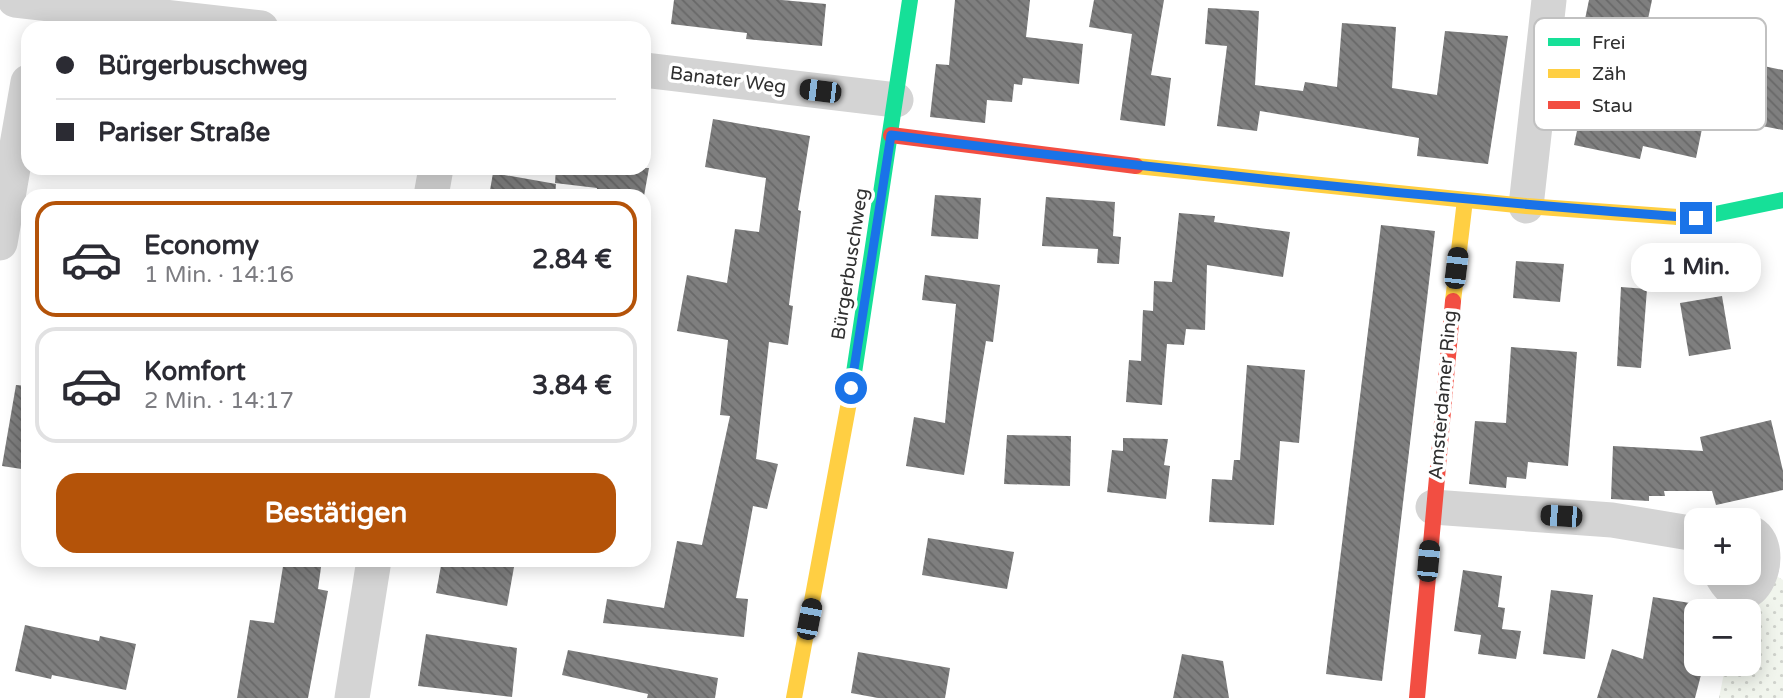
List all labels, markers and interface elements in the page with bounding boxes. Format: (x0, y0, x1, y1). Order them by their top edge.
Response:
legend (1534, 18, 1766, 130)
text: Frei (1592, 32, 1626, 54)
text: Bürgerbuschweg (98, 50, 308, 81)
street label: Banater Weg (669, 62, 787, 98)
text: Zäh (1592, 63, 1626, 85)
car (798, 78, 843, 104)
text: Stau (1592, 95, 1633, 117)
text: Pariser Straße (98, 117, 270, 148)
street label: Bürgerbuschweg (827, 186, 873, 342)
route end (1680, 202, 1712, 234)
icon: car (60, 228, 123, 291)
text: Economy (144, 230, 259, 261)
callout: 1 Min. (1631, 242, 1761, 292)
text: 2.84 € (532, 244, 612, 275)
car (1444, 246, 1469, 290)
text: 1 Min. (1662, 253, 1730, 281)
text: 1 Min. · 14:16 (144, 261, 294, 289)
street label: Amsterdamer Ring (1425, 309, 1461, 481)
icon: car (60, 354, 123, 417)
text: Komfort (144, 356, 246, 387)
text: 3.84 € (532, 370, 612, 401)
route start (835, 372, 867, 404)
text: 2 Min. · 14:17 (144, 387, 294, 415)
button: Bestätigen (56, 473, 616, 553)
car (1540, 504, 1583, 528)
map controls (1684, 508, 1761, 676)
button: + (1684, 508, 1761, 585)
car (1416, 539, 1441, 583)
car (795, 596, 824, 642)
button: − (1684, 599, 1761, 676)

